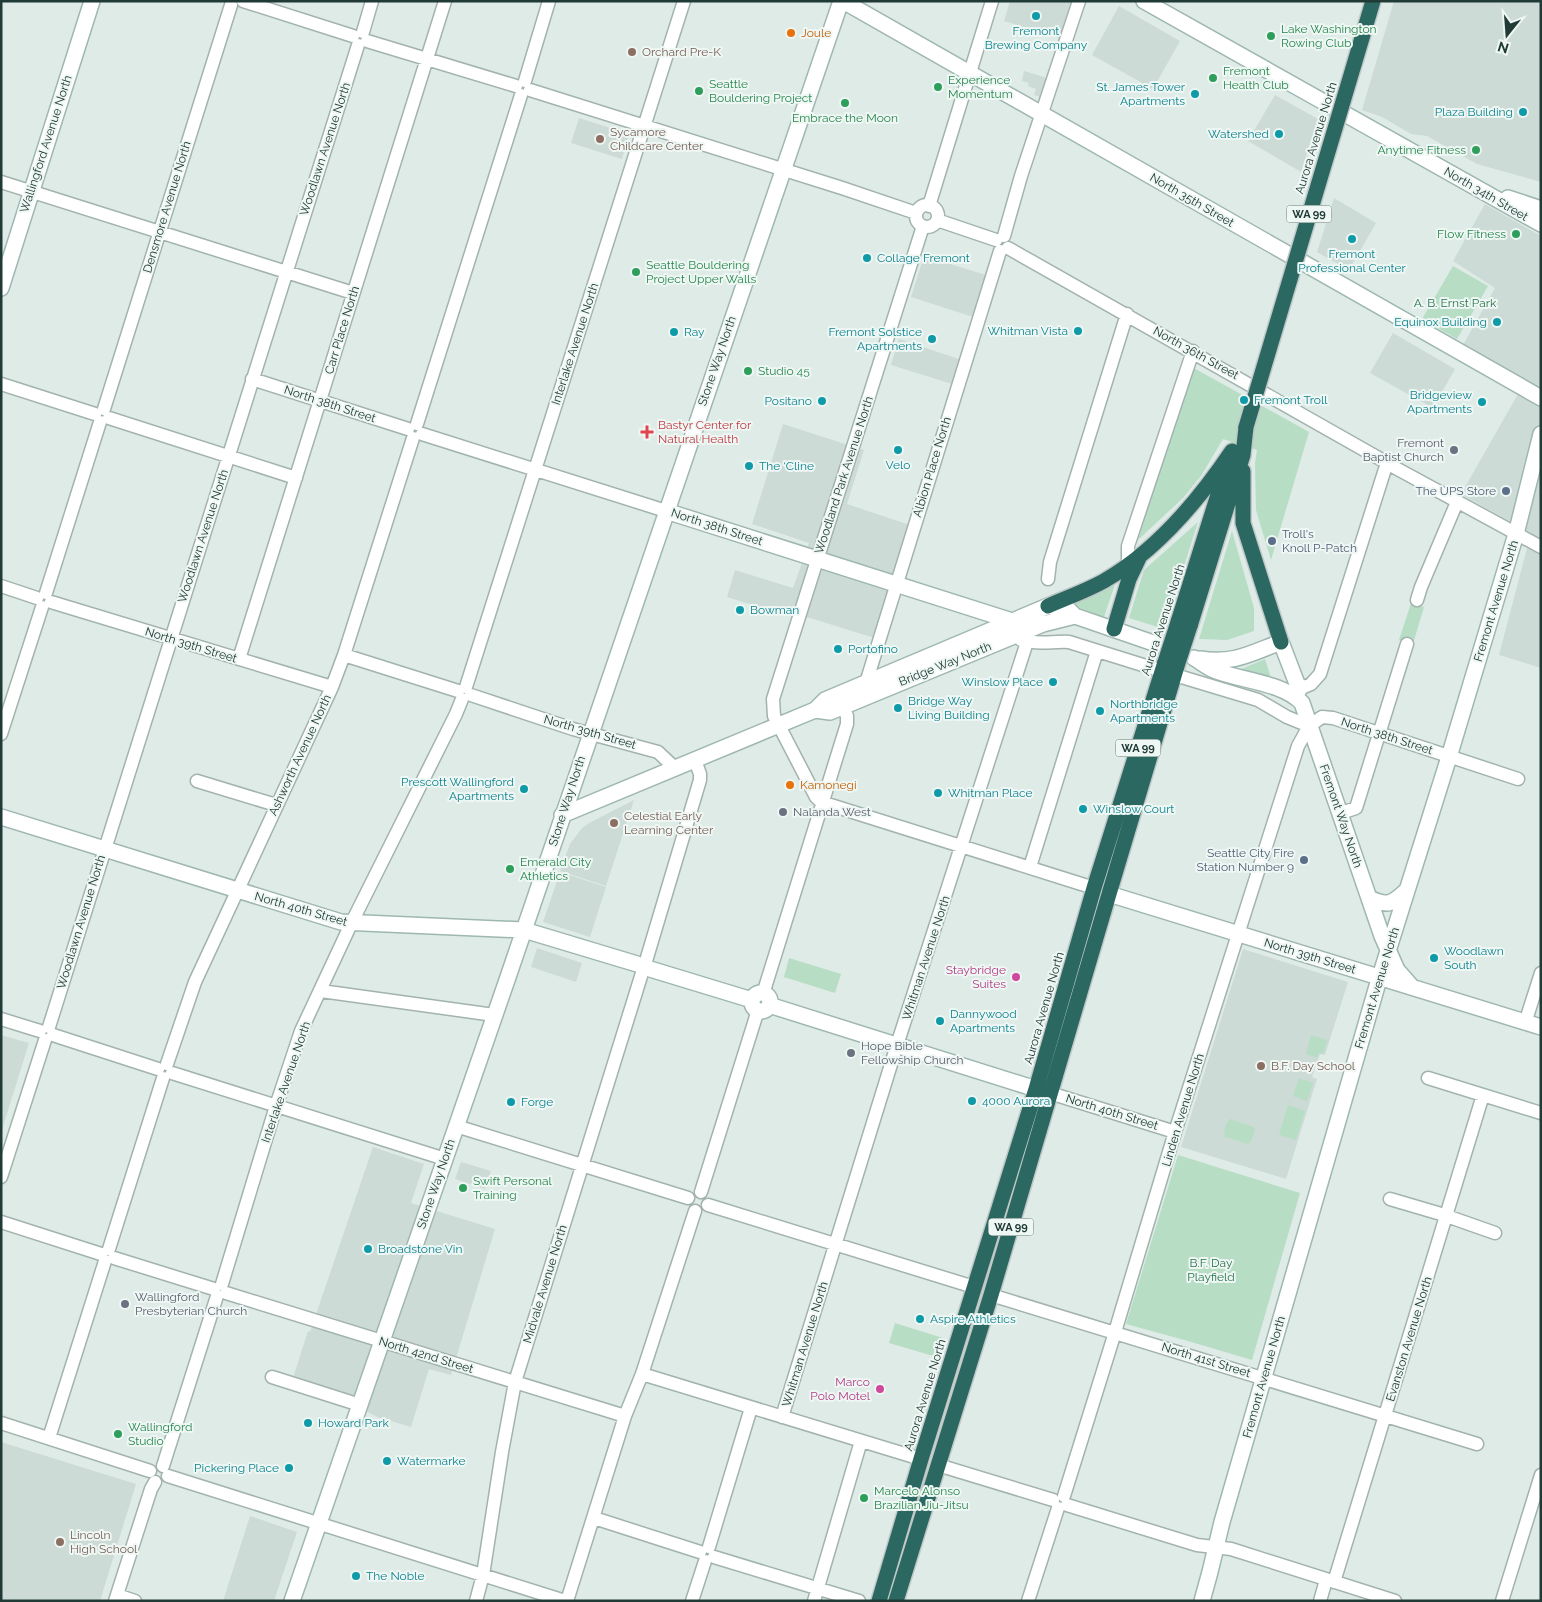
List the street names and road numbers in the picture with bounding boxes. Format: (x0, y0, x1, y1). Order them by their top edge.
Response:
street label: Wallingford Avenue North (17, 73, 75, 215)
street label: Aurora Avenue North (1292, 80, 1340, 196)
street label: Woodlawn Avenue North (297, 81, 353, 217)
street label: Densmore Avenue North (140, 139, 194, 275)
street label: North 34th Street (1441, 164, 1531, 224)
street label: North 35th Street (1147, 170, 1237, 230)
road number: WA 99 (1286, 205, 1332, 222)
street label: Interlake Avenue North (549, 281, 601, 407)
street label: Carr Place North (322, 284, 362, 376)
street label: Stone Way North (695, 314, 739, 408)
street label: North 36th Street (1151, 324, 1241, 382)
street label: North 38th Street (282, 383, 378, 425)
street label: Woodland Park Avenue North (812, 395, 876, 555)
street label: Albion Place North (910, 415, 954, 519)
street label: Woodlawn Avenue North (175, 468, 231, 604)
street label: North 38th Street (669, 506, 765, 548)
street label: Fremont Avenue North (1471, 539, 1521, 663)
street label: Aurora Avenue North (1138, 562, 1188, 678)
street label: North 39th Street (143, 624, 239, 666)
street label: Bridge Way North (897, 639, 993, 689)
street label: Ashworth Avenue North (266, 692, 334, 818)
street label: North 39th Street (542, 712, 638, 752)
street label: North 38th Street (1339, 715, 1435, 757)
road number: WA 99 (1116, 740, 1160, 756)
street label: Stone Way North (546, 754, 588, 848)
street label: Fremont Way North (1317, 762, 1365, 870)
street label: Woodlawn Avenue North (54, 853, 108, 991)
street label: North 40th Street (253, 889, 349, 929)
street label: Whitman Avenue North (899, 894, 953, 1022)
street label: Fremont Avenue North (1352, 926, 1402, 1050)
street label: North 39th Street (1262, 935, 1358, 977)
street label: Aurora Avenue North (1021, 950, 1067, 1066)
street label: Interlake Avenue North (259, 1020, 313, 1144)
street label: Linden Avenue North (1159, 1052, 1207, 1168)
street label: North 40th Street (1064, 1091, 1160, 1133)
street label: Stone Way North (414, 1137, 458, 1231)
road number: WA 99 (988, 1218, 1034, 1236)
street label: Midvale Avenue North (520, 1223, 570, 1345)
street label: Evanston Avenue North (1383, 1275, 1435, 1403)
street label: Whitman Avenue North (779, 1280, 831, 1408)
street label: Fremont Avenue North (1240, 1314, 1288, 1440)
street label: North 42nd Street (377, 1334, 475, 1376)
street label: Aurora Avenue North (901, 1337, 949, 1453)
street label: North 41st Street (1160, 1340, 1252, 1380)

